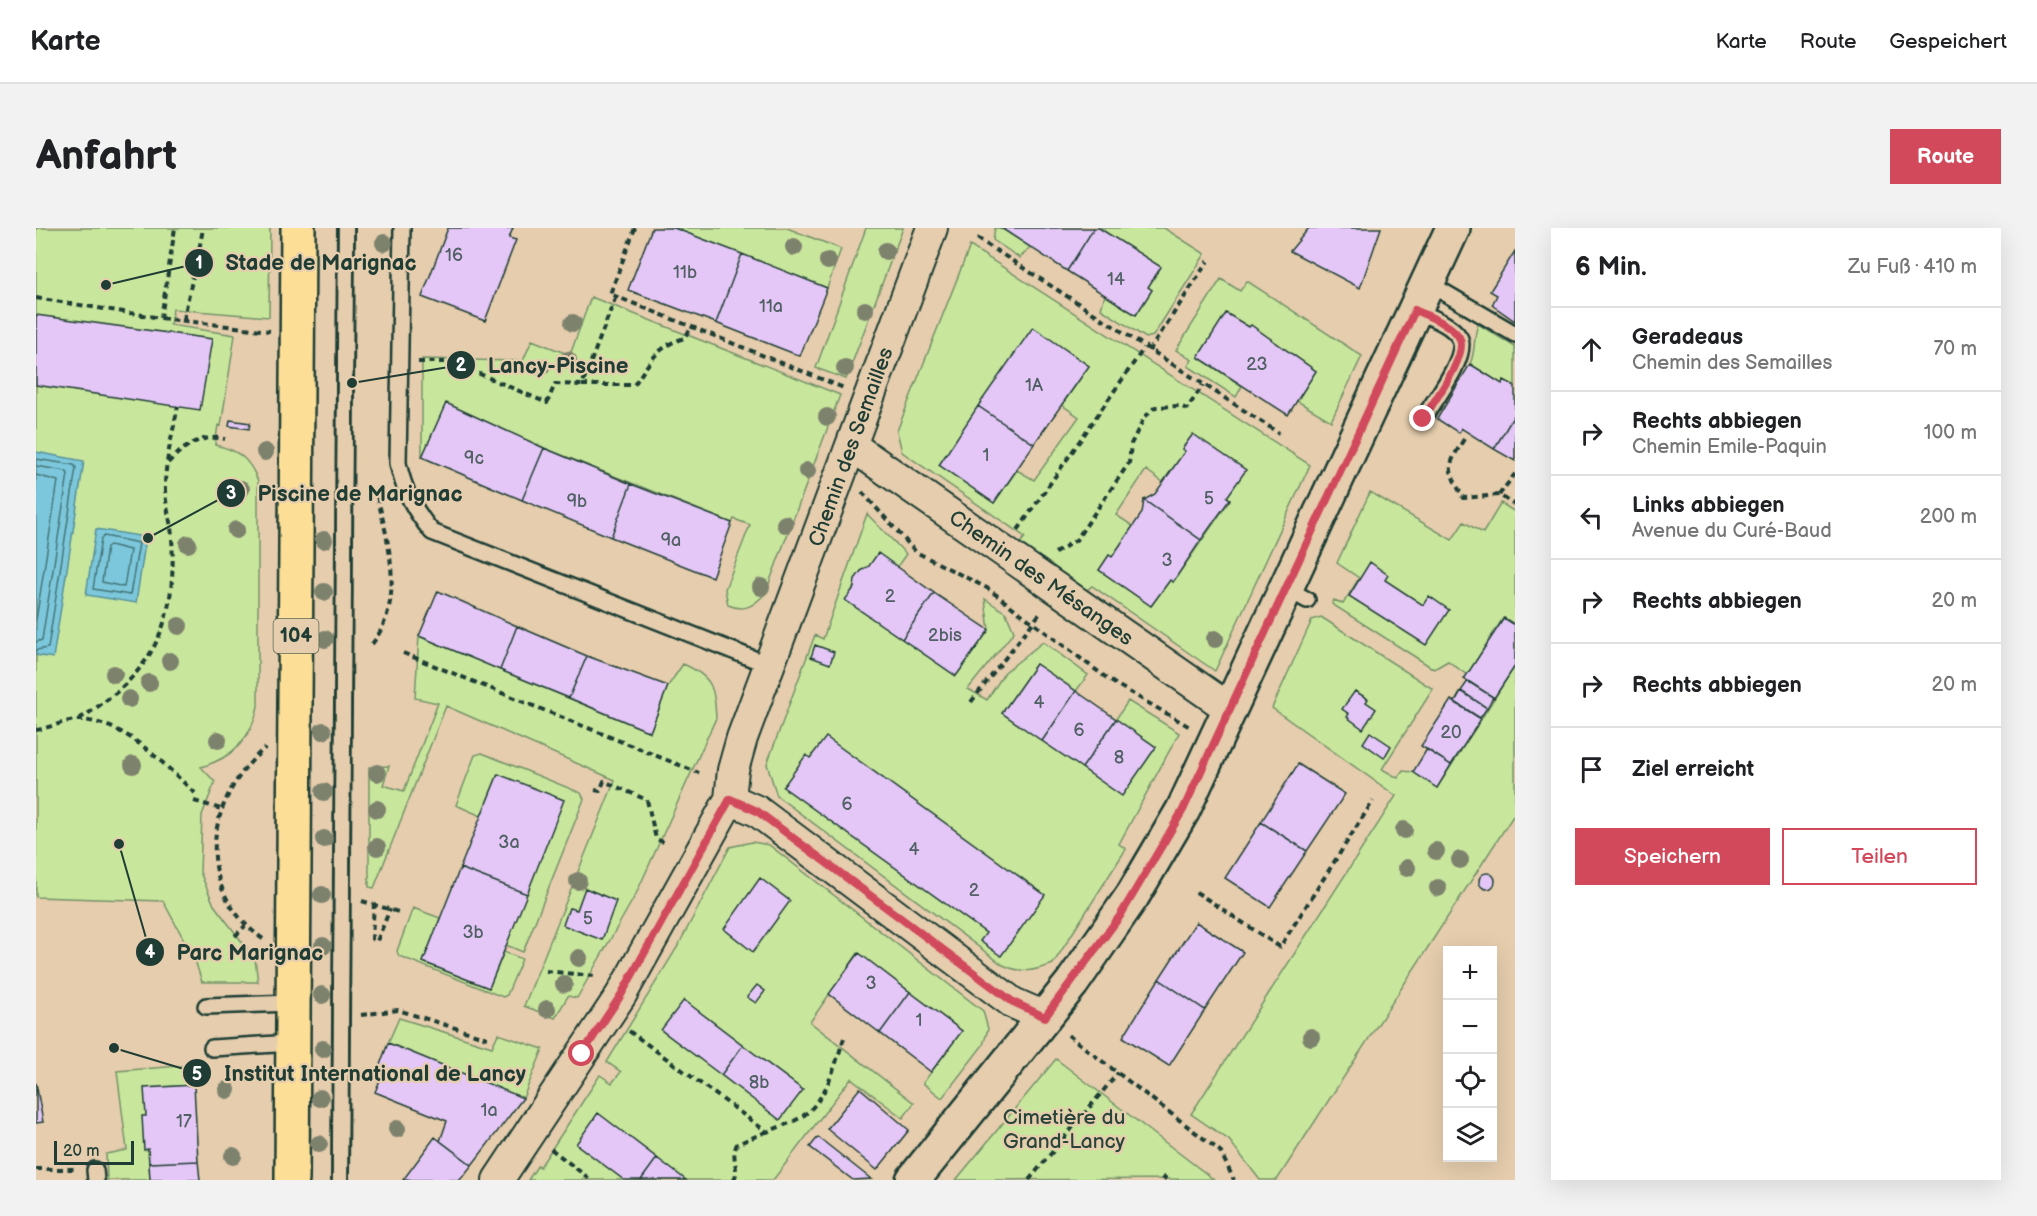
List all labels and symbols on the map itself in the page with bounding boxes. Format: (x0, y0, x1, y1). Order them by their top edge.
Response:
callout: Stade de Marignac (184, 243, 429, 283)
house number: 16 (445, 245, 463, 266)
text: Stade de Marignac (225, 250, 417, 277)
text: 1 (195, 253, 203, 274)
house number: 11b (673, 262, 697, 283)
house number: 14 (1107, 269, 1125, 290)
house number: 11a (759, 296, 783, 317)
street label: Chemin des Semailles (803, 344, 899, 550)
callout: Lancy-Piscine (446, 345, 640, 385)
text: Lancy-Piscine (488, 353, 628, 380)
house number: 23 (1246, 354, 1268, 375)
text: 2 (456, 355, 467, 376)
house number: 1A (1025, 375, 1043, 396)
route end (1409, 405, 1435, 431)
house number: 1 (983, 445, 989, 466)
house number: 9c (464, 448, 484, 469)
callout: Piscine de Marignac (216, 473, 475, 513)
text: Piscine de Marignac (258, 481, 462, 508)
text: 3 (226, 483, 236, 504)
house number: 5 (1204, 488, 1214, 509)
house number: 9b (567, 491, 587, 512)
street label: Chemin des Mésanges (944, 505, 1138, 651)
house number: 9a (661, 530, 681, 551)
house number: 3 (1161, 550, 1173, 571)
house number: 2 (885, 586, 896, 607)
road number: 104 (274, 619, 318, 653)
house number: 2bis (928, 625, 962, 646)
house number: 4 (1034, 692, 1045, 713)
house number: 6 (1074, 720, 1085, 741)
house number: 20 (1440, 722, 1462, 743)
house number: 8 (1114, 747, 1124, 768)
house number: 6 (842, 794, 853, 815)
house number: 3a (498, 832, 520, 853)
house number: 4 (909, 839, 920, 860)
house number: 2 (969, 880, 980, 901)
house number: 5 (583, 908, 593, 929)
house number: 3b (462, 922, 484, 943)
callout: Parc Marignac (135, 932, 335, 972)
text: Parc Marignac (177, 940, 323, 967)
text: 4 (145, 942, 156, 963)
house number: 3 (865, 973, 877, 994)
house number: 1 (916, 1010, 922, 1031)
route start (568, 1040, 594, 1066)
callout: Institut International de Lancy (182, 1053, 538, 1093)
text: Institut International de Lancy (224, 1061, 526, 1088)
text: 5 (192, 1064, 202, 1085)
house number: 8b (749, 1072, 769, 1093)
house number: 1a (480, 1100, 498, 1121)
park label: Cimetière du Grand-Lancy (1003, 1105, 1126, 1154)
house number: 17 (176, 1111, 192, 1132)
scale bar (54, 1138, 134, 1166)

